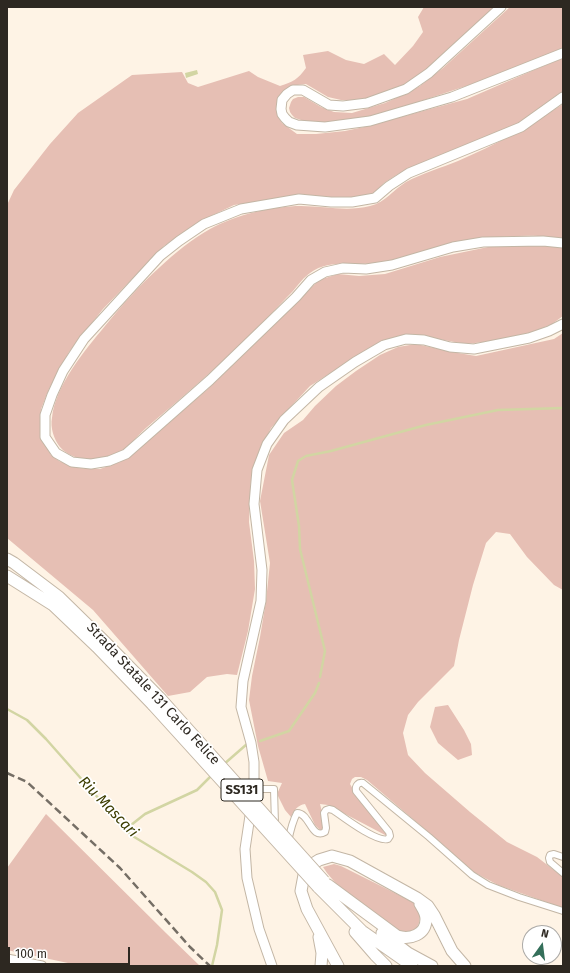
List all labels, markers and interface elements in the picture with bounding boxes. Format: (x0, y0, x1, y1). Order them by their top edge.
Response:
street label: Strada Statale 131 Carlo Felice (83, 619, 223, 769)
water label: Riu Mascari (74, 773, 142, 841)
road number: SS131 (221, 779, 263, 801)
north arrow (522, 925, 562, 965)
text: N (540, 927, 550, 941)
scale bar (10, 939, 132, 965)
text: 100 m (15, 947, 47, 961)

